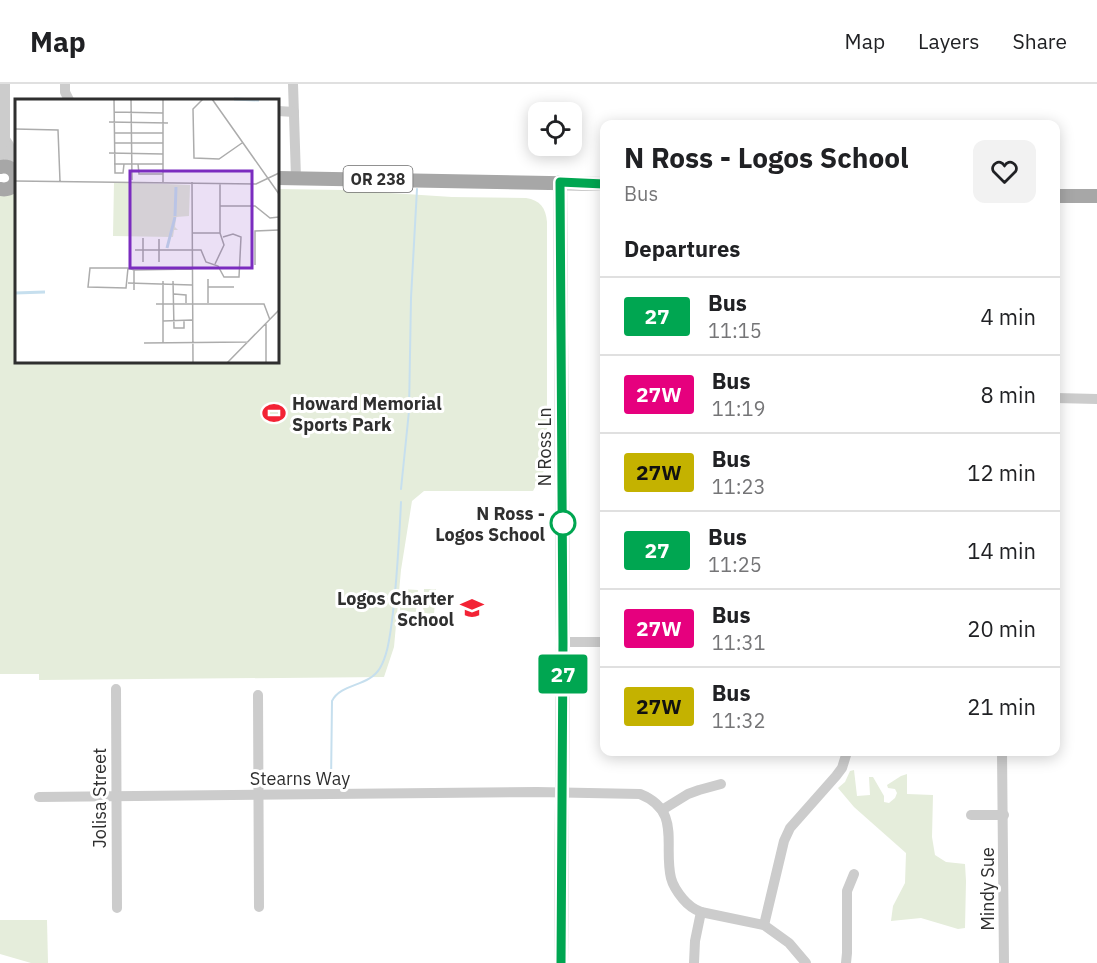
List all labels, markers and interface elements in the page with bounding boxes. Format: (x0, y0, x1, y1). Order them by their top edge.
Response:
text: Map (30, 23, 86, 60)
text: Map (845, 27, 885, 55)
text: Layers (918, 27, 980, 55)
text: Share (1013, 27, 1067, 55)
inset map (15, 99, 279, 363)
map controls (528, 102, 582, 156)
button: locate (528, 102, 582, 156)
text: N Ross - Logos School (624, 139, 909, 176)
button: heart (973, 140, 1036, 203)
road number: OR 238 (344, 166, 412, 192)
text: Bus (624, 180, 658, 207)
text: Departures (624, 234, 740, 263)
text: Bus (708, 288, 747, 317)
text: 27 (644, 302, 670, 330)
text: 4 min (980, 302, 1036, 331)
text: 11:15 (708, 317, 762, 344)
text: Bus (712, 366, 751, 395)
text: 27W (636, 380, 682, 408)
text: 8 min (980, 380, 1036, 409)
place label: Howard Memorial Sports Park (292, 392, 442, 436)
text: 11:19 (712, 395, 765, 422)
sports icon: Howard Memorial Sports Park (261, 400, 287, 426)
street label: N Ross Ln (533, 407, 556, 487)
text: Bus (712, 444, 751, 473)
text: 27W (636, 458, 682, 486)
text: 12 min (967, 458, 1036, 487)
text: 11:23 (712, 473, 765, 500)
place label: N Ross - Logos School (435, 502, 546, 546)
marker: N Ross - Logos School (550, 510, 576, 536)
text: Bus (708, 522, 747, 551)
text: 27 (644, 536, 670, 564)
text: 14 min (967, 536, 1036, 565)
text: 11:25 (708, 551, 762, 578)
place label: Logos Charter School (337, 587, 455, 631)
school or university icon: Logos Charter School (459, 595, 485, 621)
text: Bus (712, 600, 751, 629)
text: 27W (636, 614, 682, 642)
text: 20 min (967, 614, 1036, 643)
text: 11:31 (712, 629, 765, 656)
line badge: 27 (536, 654, 590, 694)
text: 27 (550, 660, 576, 688)
text: Bus (712, 678, 751, 707)
text: 27W (636, 692, 682, 720)
text: 21 min (967, 692, 1036, 721)
text: 11:32 (712, 707, 765, 734)
street label: Jolisa Street (88, 748, 111, 848)
street label: Stearns Way (250, 767, 350, 790)
street label: Mindy Sue (976, 847, 999, 931)

